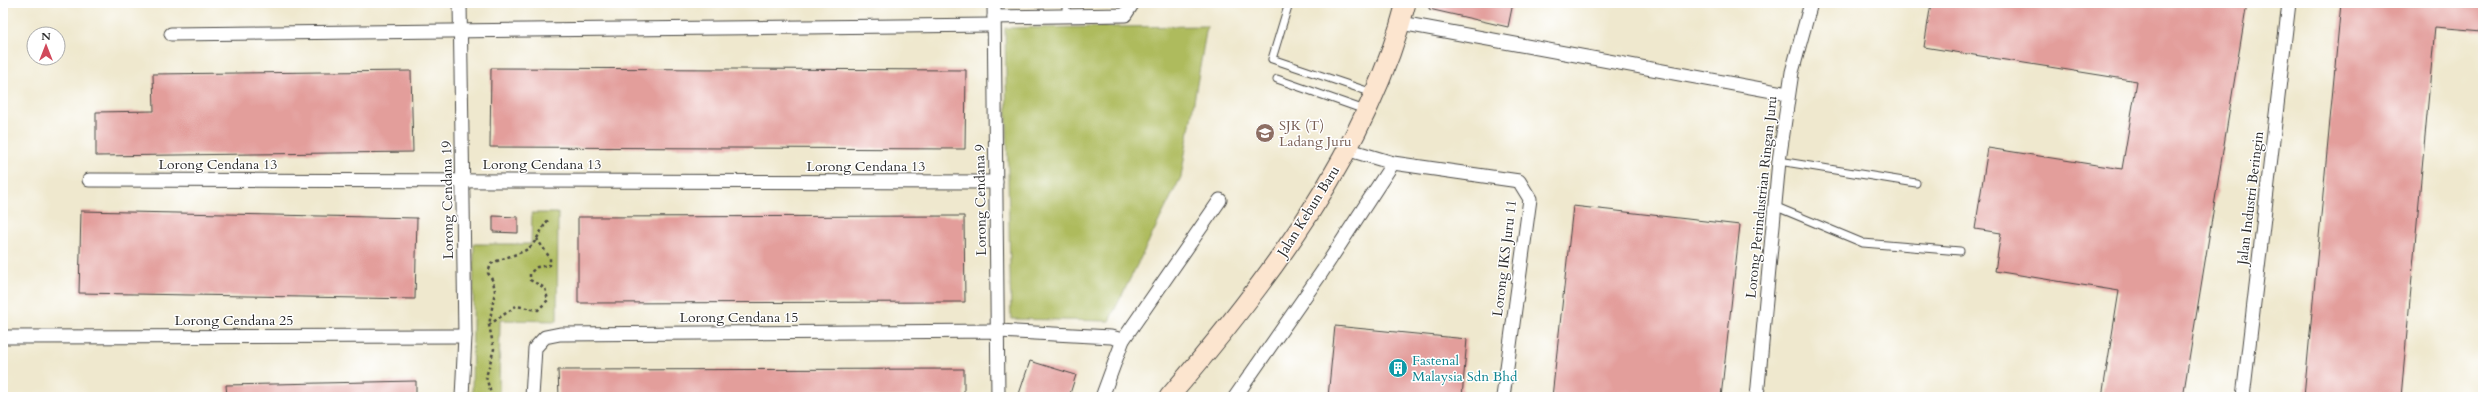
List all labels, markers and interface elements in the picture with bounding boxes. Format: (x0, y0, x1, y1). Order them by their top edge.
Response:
north arrow (26, 26, 66, 66)
text: N (41, 29, 51, 44)
street label: Lorong Perindustrian Ringan Juru (1741, 95, 1782, 299)
place label: SJK (T) Ladang Juru (1279, 116, 1352, 151)
school or university icon: SJK (T) Ladang Juru (1254, 122, 1276, 144)
street label: Jalan Industri Beringin (2233, 130, 2268, 268)
street label: Lorong Cendana 19 (437, 140, 458, 260)
street label: Lorong Cendana 9 (970, 144, 991, 256)
street label: Lorong Cendana 13 (159, 155, 277, 174)
street label: Lorong Cendana 13 (483, 155, 601, 174)
street label: Lorong Cendana 13 (807, 157, 925, 176)
street label: Jalan Kebun Baru (1272, 162, 1344, 262)
street label: Lorong IKS Juru 11 (1488, 199, 1521, 318)
street label: Lorong Cendana 15 (680, 308, 798, 327)
street label: Lorong Cendana 25 (175, 311, 293, 330)
place label: Fastenal Malaysia Sdn Bhd (1412, 351, 1518, 386)
building icon: Fastenal Malaysia Sdn Bhd (1387, 357, 1409, 379)

